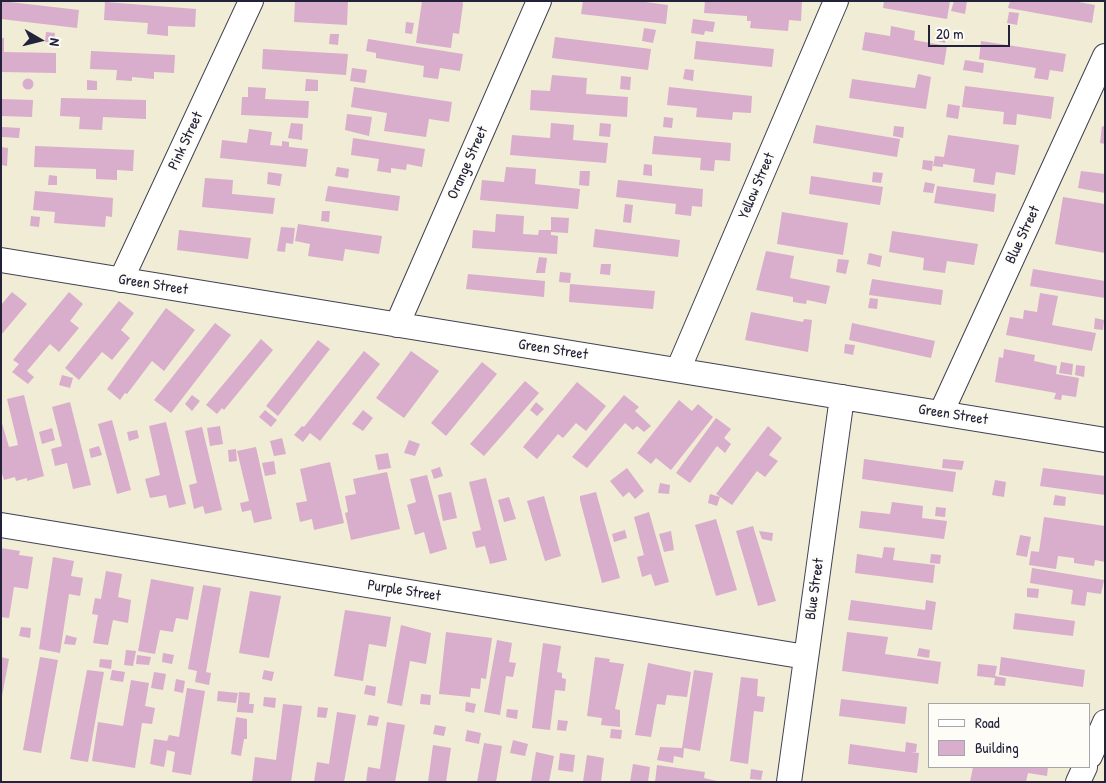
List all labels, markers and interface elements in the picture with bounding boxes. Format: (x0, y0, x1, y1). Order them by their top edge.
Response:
north arrow (15, 15, 65, 65)
scale bar (931, 15, 1014, 47)
text: 20 m (936, 23, 963, 44)
text: N (45, 37, 65, 47)
street label: Pink Street (165, 109, 207, 173)
street label: Orange Street (444, 124, 492, 202)
street label: Yellow Street (735, 150, 779, 222)
street label: Blue Street (1002, 203, 1044, 267)
street label: Green Street (117, 271, 189, 299)
street label: Green Street (517, 336, 589, 364)
street label: Green Street (917, 401, 989, 429)
street label: Blue Street (802, 557, 828, 621)
street label: Purple Street (366, 576, 442, 606)
legend (928, 703, 1091, 768)
text: Road (975, 712, 1000, 733)
text: Building (975, 737, 1019, 758)

